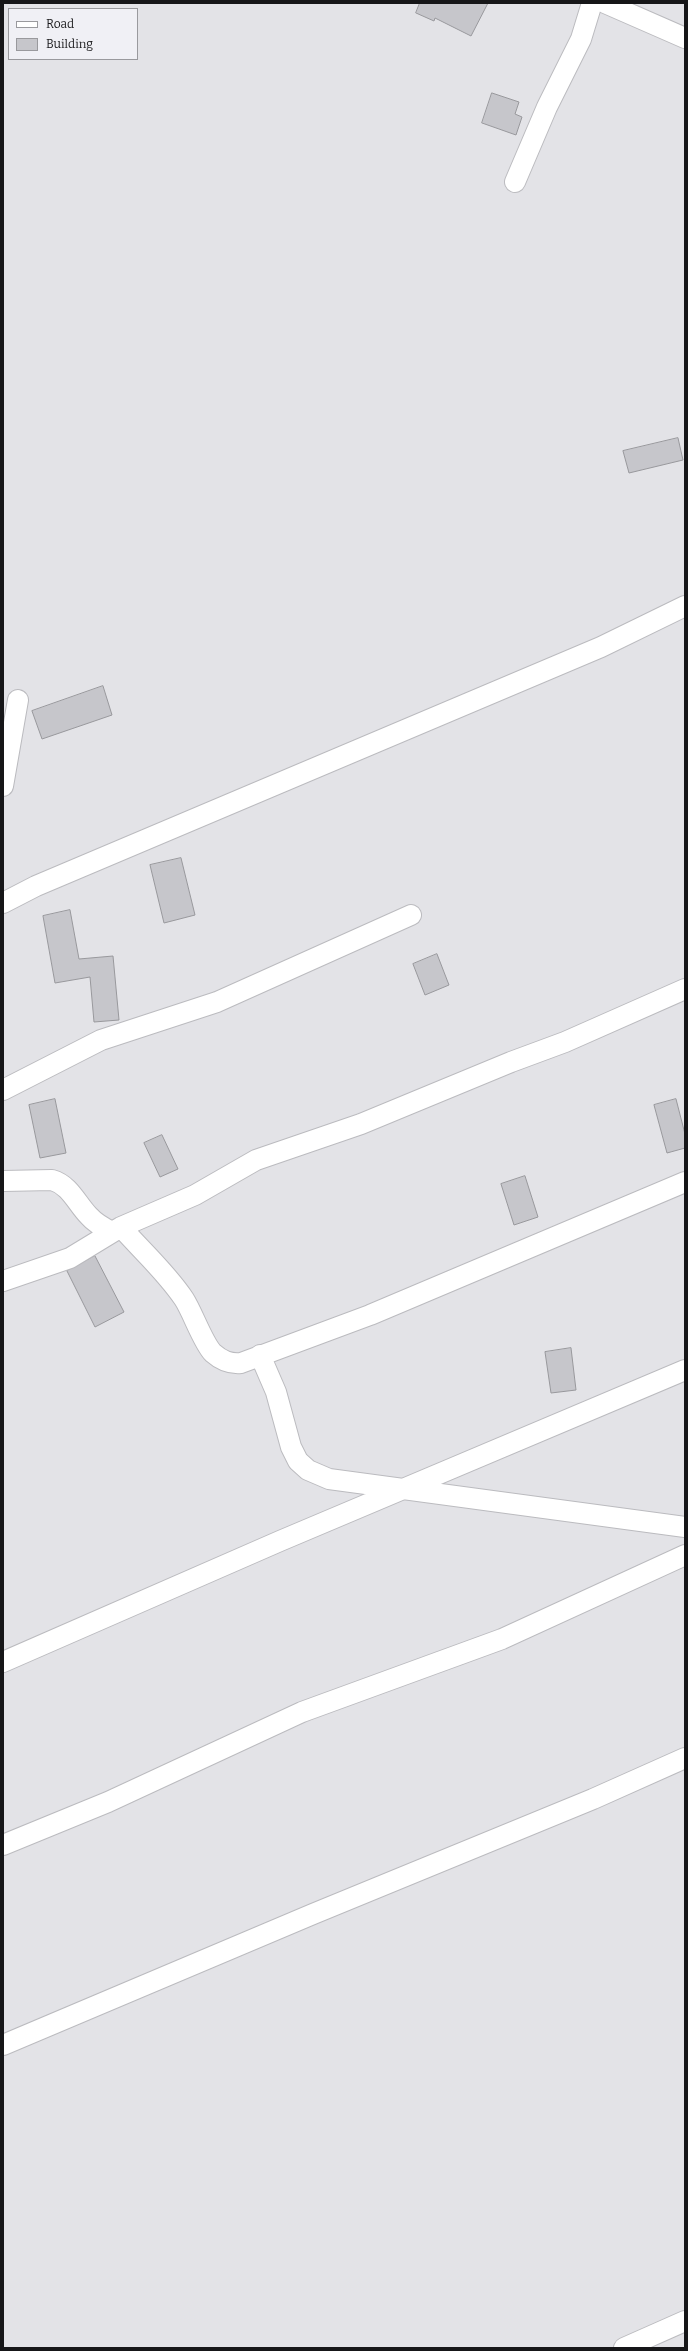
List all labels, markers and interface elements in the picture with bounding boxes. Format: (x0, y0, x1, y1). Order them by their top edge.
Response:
legend (8, 8, 138, 60)
text: Road (46, 17, 74, 31)
text: Building (46, 37, 93, 51)

